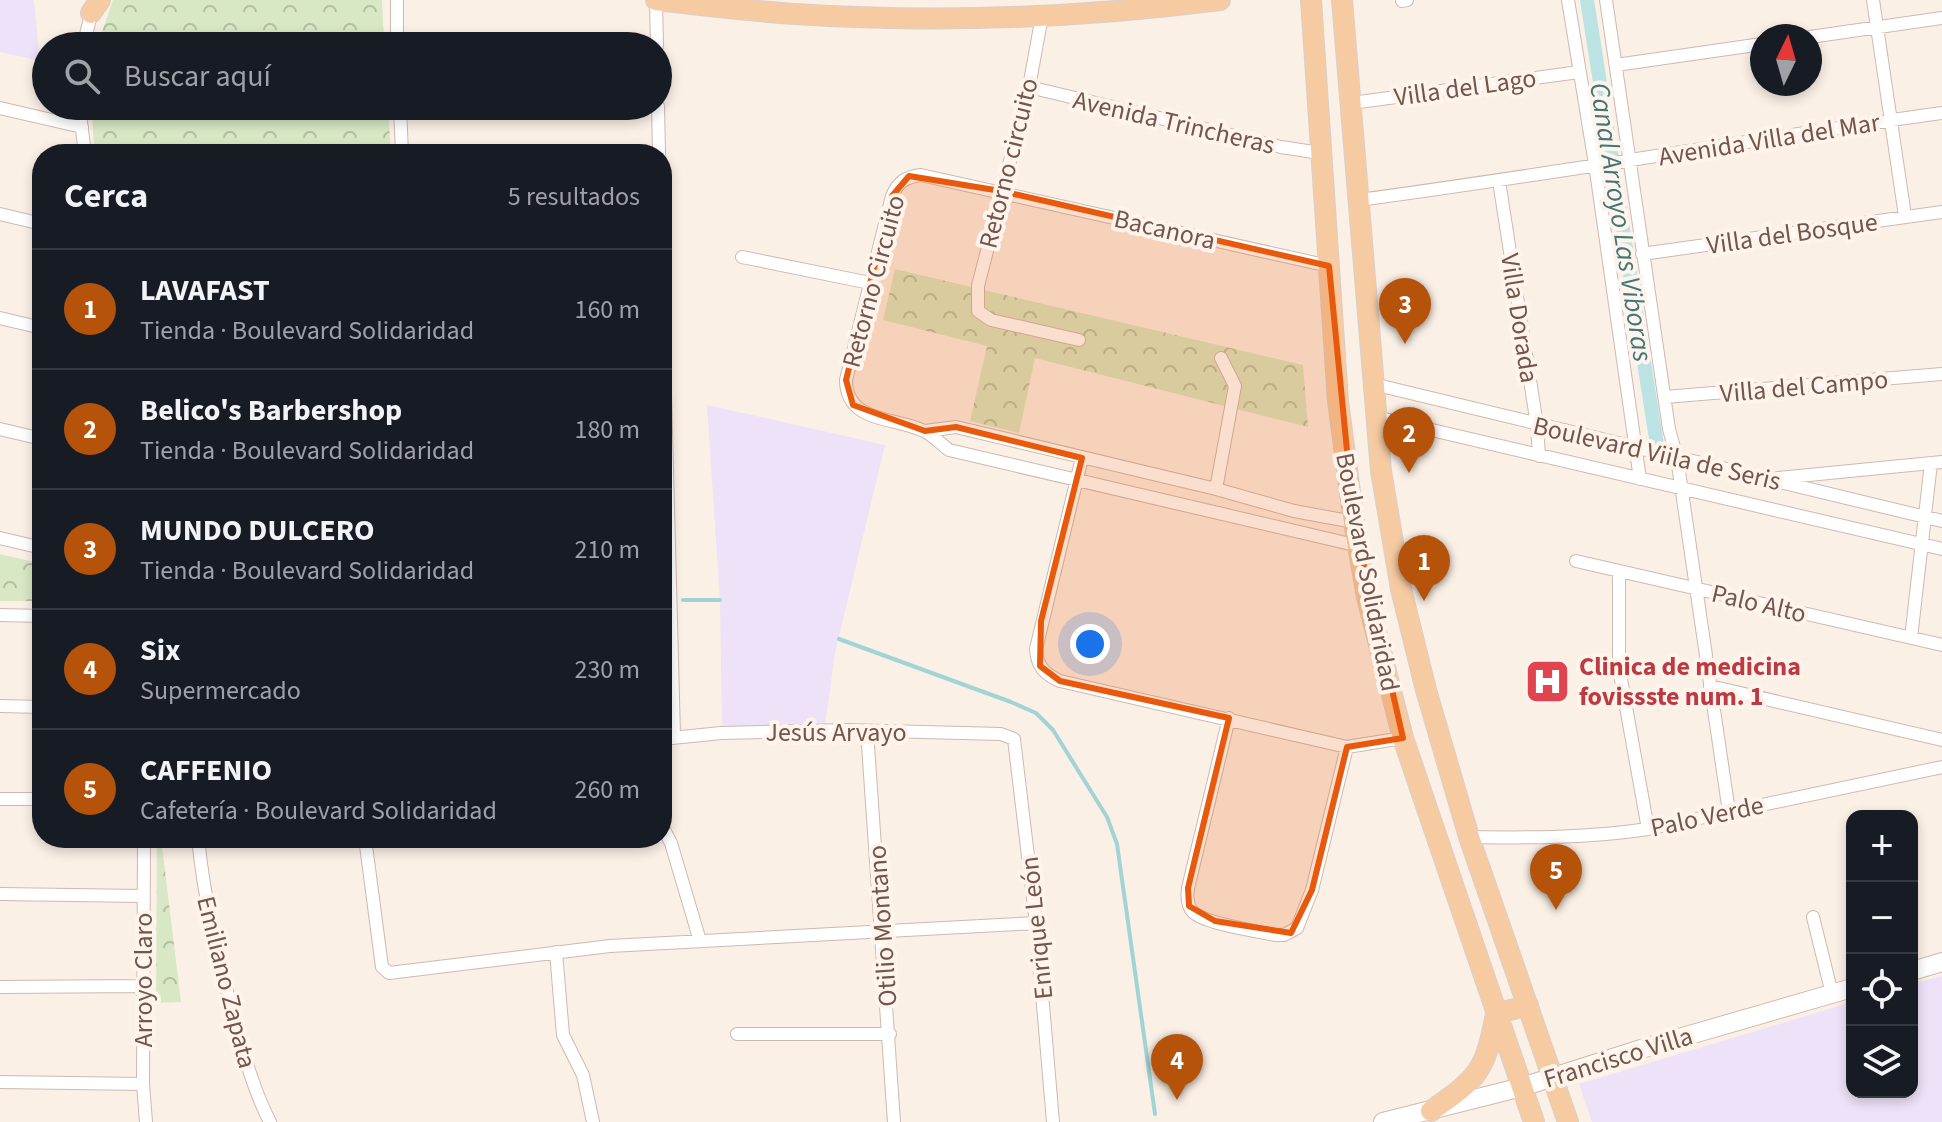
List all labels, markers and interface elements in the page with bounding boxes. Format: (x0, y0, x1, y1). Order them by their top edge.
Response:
north arrow (1750, 24, 1822, 96)
search box (32, 32, 672, 120)
icon: search (60, 54, 104, 98)
text: Buscar aquí (124, 55, 271, 98)
street label: Villa del Lago (1392, 59, 1538, 116)
street label: Retorno circuito (969, 74, 1048, 252)
water label: Canal Arroyo Las Viboras (1579, 80, 1663, 365)
street label: Avenida Trincheras (1069, 81, 1278, 164)
street label: Avenida Villa del Mar (1656, 104, 1883, 175)
text: Cerca (64, 172, 148, 221)
text: 5 resultados (508, 178, 640, 215)
street label: Retorno Circuito (833, 191, 914, 371)
street label: Bacanora (1111, 200, 1219, 259)
street label: Villa del Bosque (1704, 203, 1880, 264)
street label: Villa Dorada (1491, 251, 1548, 385)
text: LAVAFAST (140, 269, 270, 312)
pin: 3 (1379, 278, 1431, 344)
text: 1 (83, 291, 97, 328)
text: 160 m (574, 291, 640, 328)
text: Tienda · Boulevard Solidaridad (140, 312, 474, 349)
street label: Villa del Campo (1718, 361, 1890, 412)
text: Belico's Barbershop (140, 389, 402, 432)
pin: 2 (1383, 407, 1435, 473)
street label: Boulevard Viila de Seris (1529, 407, 1784, 500)
text: 2 (83, 411, 97, 448)
text: 180 m (574, 411, 640, 448)
text: Tienda · Boulevard Solidaridad (140, 432, 474, 469)
street label: Boulevard Solidaridad (1326, 450, 1409, 695)
text: MUNDO DULCERO (140, 509, 375, 552)
text: 3 (83, 531, 97, 568)
text: 210 m (574, 531, 640, 568)
pin: 1 (1398, 535, 1450, 601)
text: Tienda · Boulevard Solidaridad (140, 552, 474, 589)
street label: Palo Alto (1708, 575, 1810, 632)
your location (1070, 624, 1110, 664)
text: Six (140, 629, 180, 672)
place label: Clinica de medicina fovissste num. 1 (1579, 648, 1801, 715)
text: 4 (83, 651, 97, 688)
text: 230 m (574, 651, 640, 688)
hospital icon: Clinica de medicina fovissste num. 1 (1524, 657, 1572, 705)
text: Supermercado (140, 672, 301, 709)
street label: Jesús Arvayo (765, 714, 907, 751)
text: CAFFENIO (140, 749, 272, 792)
text: 5 (83, 771, 97, 808)
text: 260 m (574, 771, 640, 808)
street label: Palo Verde (1647, 786, 1767, 847)
text: Cafetería · Boulevard Solidaridad (140, 792, 497, 829)
map controls (1846, 810, 1918, 1098)
button: + (1846, 810, 1918, 882)
street label: Otilio Montano (858, 844, 907, 1008)
pin: 5 (1530, 844, 1582, 910)
street label: Enrique León (1011, 855, 1062, 1001)
button: − (1846, 882, 1918, 954)
street label: Emiliano Zapata (187, 892, 266, 1072)
street label: Arroyo Claro (125, 913, 162, 1047)
button: locate (1846, 954, 1918, 1026)
street label: Francisco Villa (1539, 1017, 1697, 1098)
button: layers (1846, 1026, 1918, 1098)
pin: 4 (1151, 1034, 1203, 1100)

